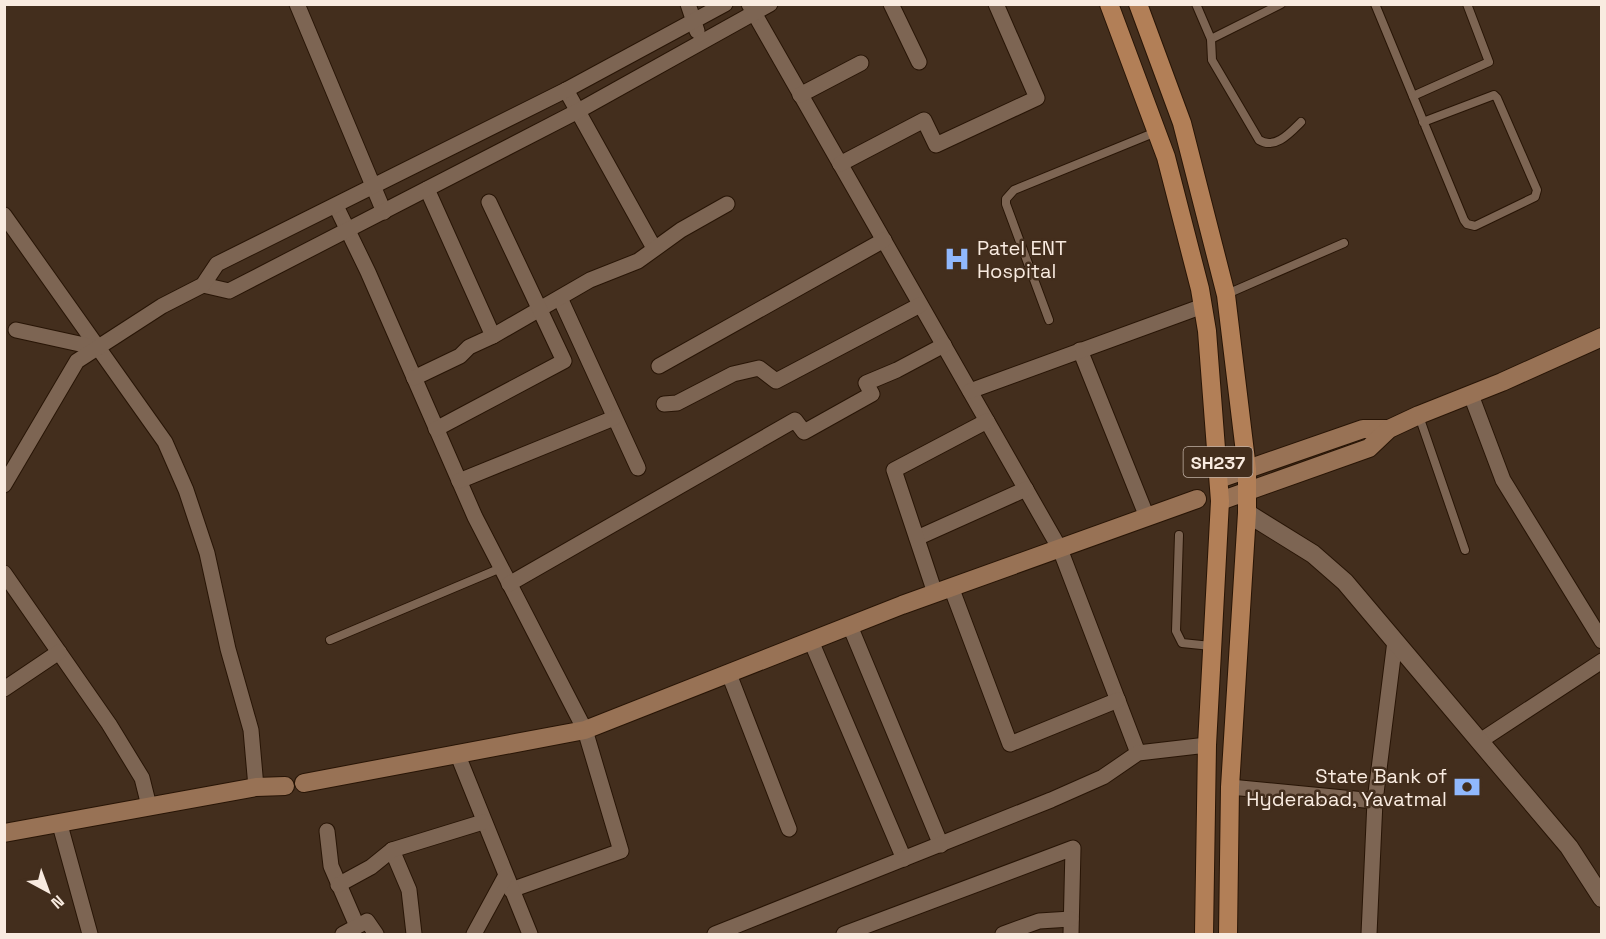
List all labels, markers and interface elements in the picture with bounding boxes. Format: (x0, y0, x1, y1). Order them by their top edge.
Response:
place label: Patel ENT Hospital (977, 235, 1067, 284)
hospital icon: Patel ENT Hospital (942, 244, 972, 274)
road number: SH237 (1184, 447, 1252, 477)
place label: State Bank of Hyderabad, Yavatmal (1246, 763, 1447, 812)
bank icon: State Bank of Hyderabad, Yavatmal (1452, 772, 1482, 802)
north arrow (18, 861, 78, 921)
text: N (47, 890, 68, 913)

